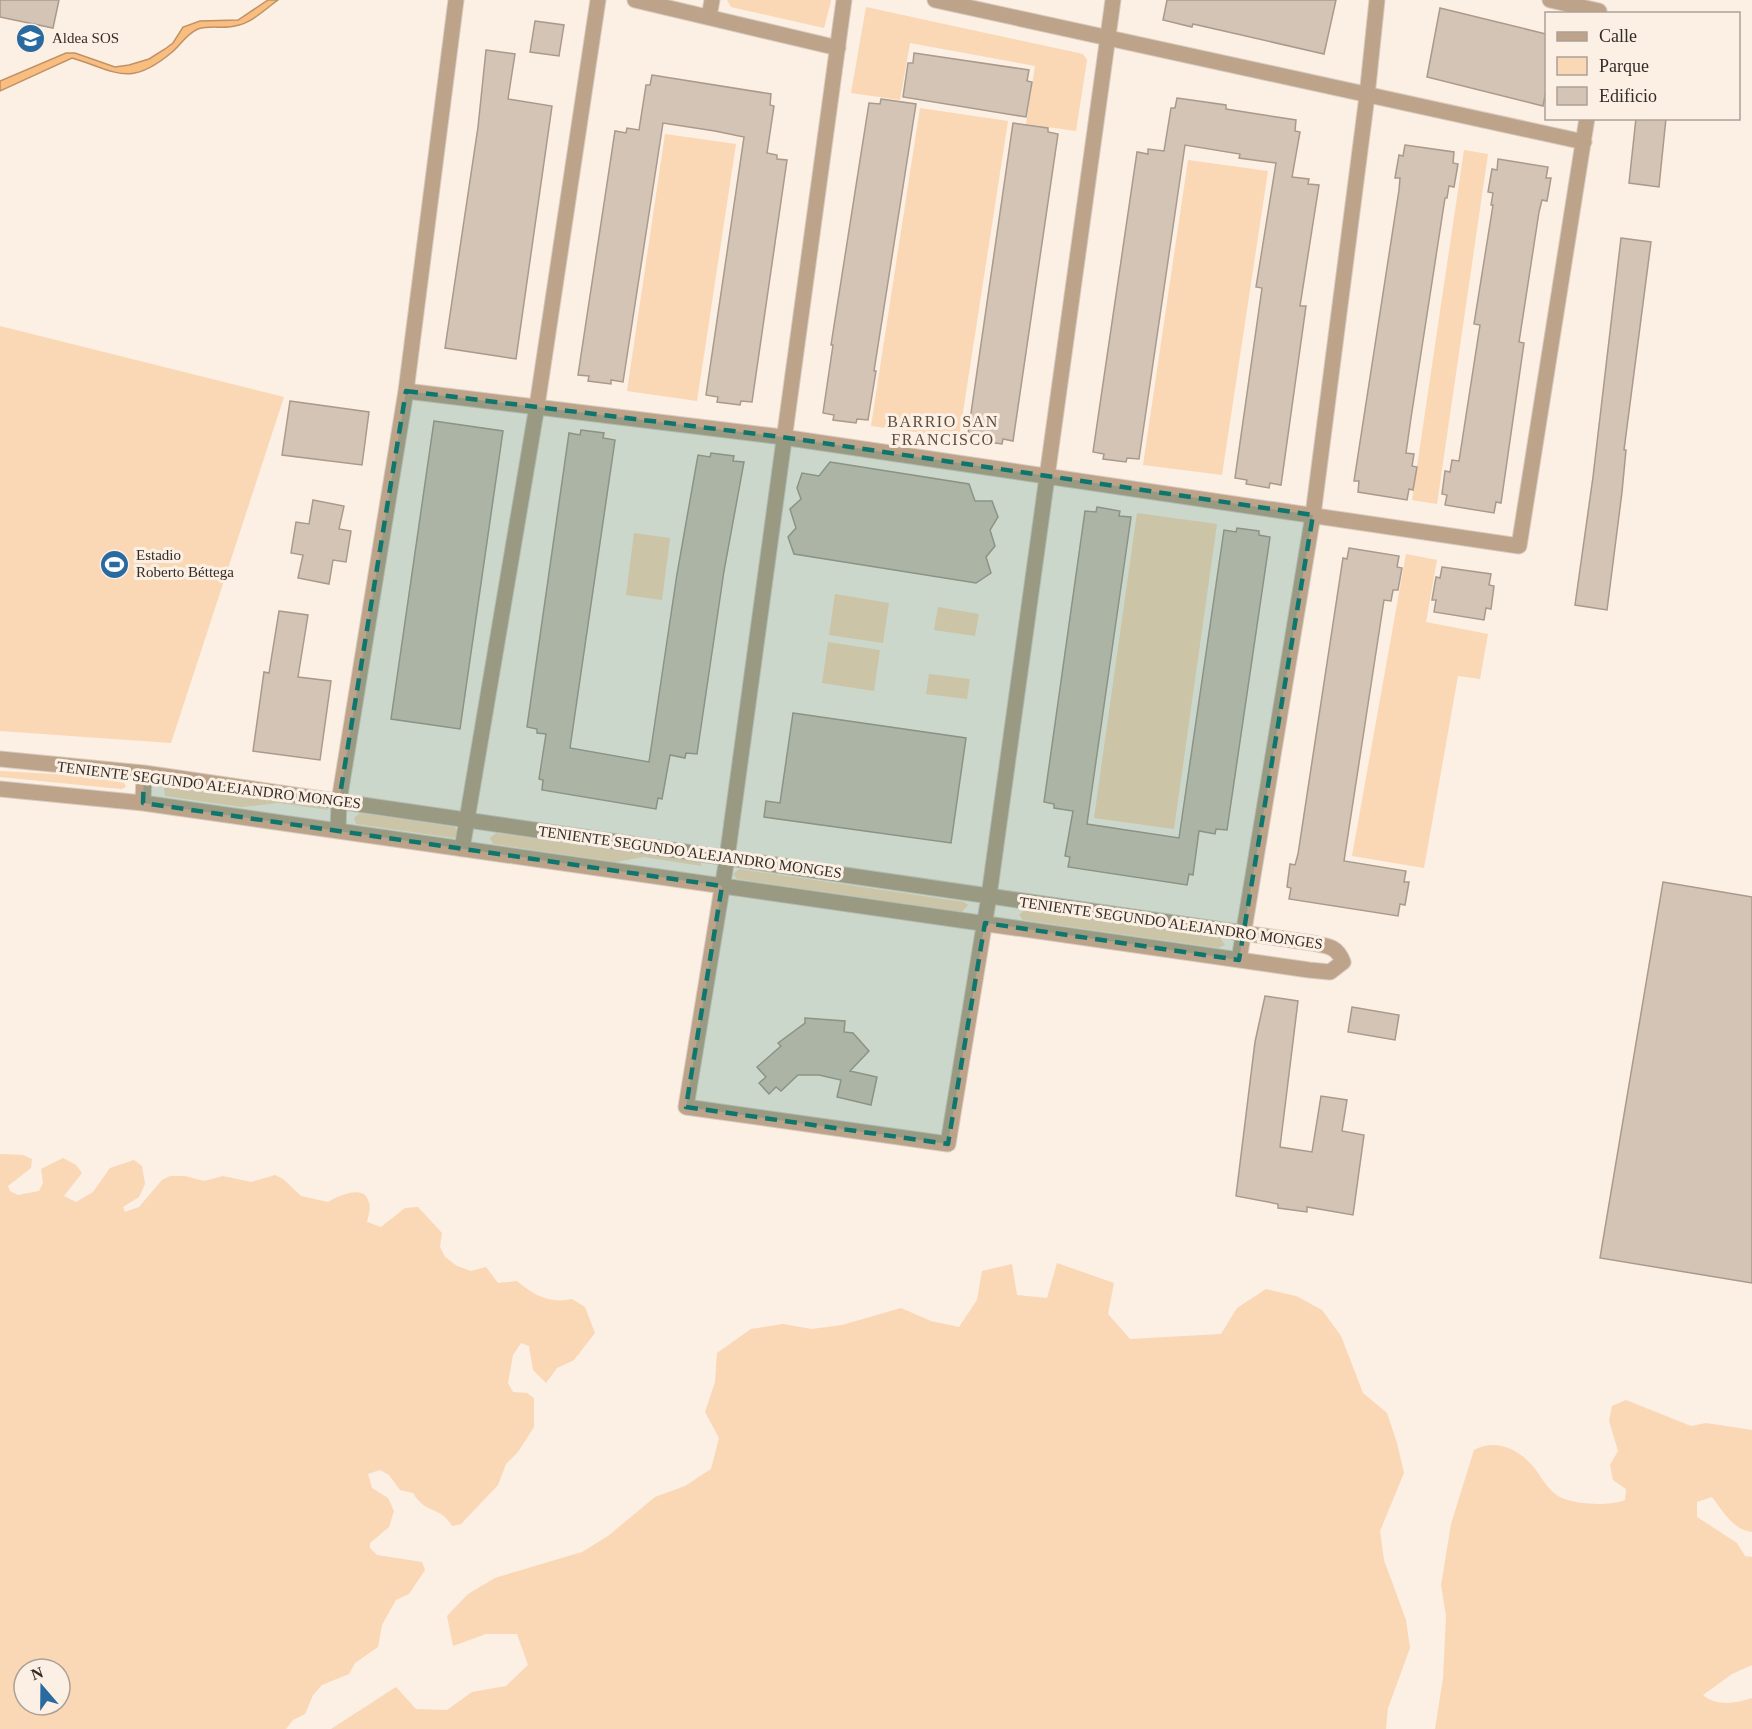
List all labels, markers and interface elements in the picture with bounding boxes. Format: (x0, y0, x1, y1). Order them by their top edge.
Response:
legend (1545, 12, 1740, 120)
school or university icon: Aldea SOS (15, 22, 47, 54)
text: Calle (1599, 26, 1637, 46)
place label: Aldea SOS (52, 30, 119, 46)
text: Parque (1599, 56, 1649, 76)
text: Edificio (1599, 86, 1657, 106)
district label: BARRIO SAN FRANCISCO (887, 413, 999, 448)
place label: Estadio Roberto Béttega (136, 547, 234, 580)
sports icon: Estadio Roberto Béttega (99, 548, 131, 580)
street label: TENIENTE SEGUNDO ALEJANDRO MONGES (56, 758, 362, 812)
street label: TENIENTE SEGUNDO ALEJANDRO MONGES (537, 823, 843, 881)
street label: TENIENTE SEGUNDO ALEJANDRO MONGES (1018, 894, 1324, 952)
north arrow (12, 1657, 72, 1717)
text: N (29, 1663, 46, 1683)

